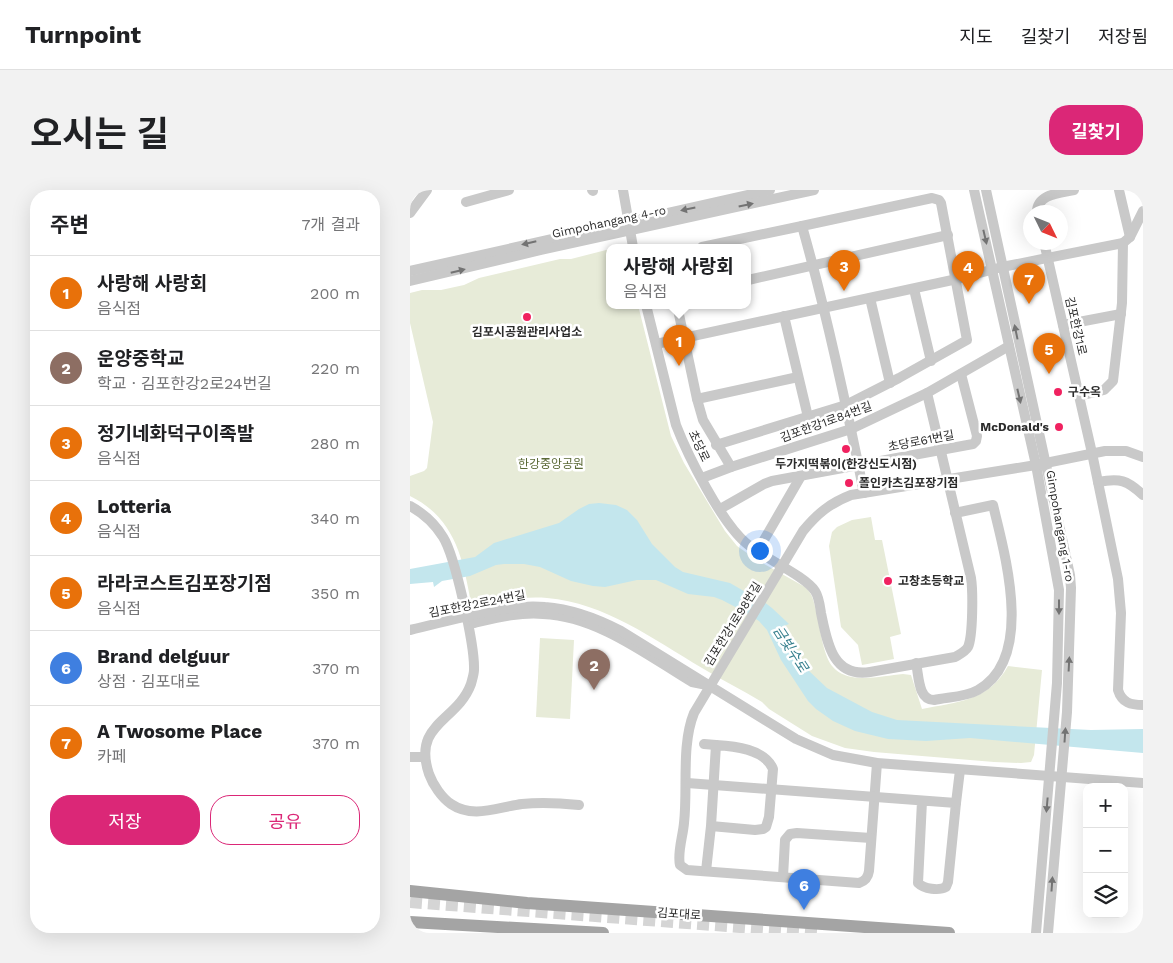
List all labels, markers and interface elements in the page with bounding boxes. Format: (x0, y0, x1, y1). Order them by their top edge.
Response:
text: Turnpoint (25, 21, 141, 49)
text: 지도 (960, 26, 993, 47)
text: 길찾기 (1021, 26, 1070, 47)
text: 저장됨 (1098, 26, 1148, 47)
button: 길찾기 (1049, 105, 1143, 155)
text: 오시는 길 (30, 113, 169, 155)
one-way arrow (738, 201, 753, 209)
street label: Gimpohangang 4-ro (551, 203, 667, 241)
one-way arrow (680, 205, 696, 213)
north arrow (1023, 205, 1068, 250)
text: 주변 (50, 212, 89, 237)
text: 7개 결과 (301, 215, 360, 234)
one-way arrow (981, 230, 989, 245)
one-way arrow (522, 239, 537, 247)
popup (606, 244, 751, 309)
pin: 3 (828, 250, 860, 291)
pin: 4 (952, 251, 984, 292)
text: 사랑해 사랑회 (623, 255, 734, 278)
pin: 7 (1013, 263, 1045, 304)
one-way arrow (450, 266, 465, 274)
text: 사랑해 사랑회 (97, 272, 207, 295)
text: 음식점 (623, 282, 668, 301)
text: 1 (63, 284, 69, 303)
text: 200 m (310, 284, 360, 303)
street label: 김포한강1로 (1062, 295, 1090, 357)
text: 음식점 (97, 299, 141, 318)
marker: 김포시공원관리사업소 (521, 311, 533, 323)
place label: 김포시공원관리사업소 (472, 325, 582, 339)
pin: 1 (663, 325, 695, 366)
one-way arrow (1012, 325, 1020, 340)
pin: 5 (1033, 333, 1065, 374)
text: 운양중학교 (97, 347, 184, 370)
text: 2 (61, 359, 71, 378)
text: 220 m (311, 359, 360, 378)
text: 학교 · 김포한강2로24번길 (97, 374, 272, 393)
place label: 구수옥 (1068, 385, 1101, 399)
marker: 구수옥 (1052, 386, 1064, 398)
one-way arrow (1015, 389, 1023, 404)
street label: 김포한강1로84번길 (778, 399, 874, 445)
place label: McDonald's (980, 420, 1050, 434)
marker: McDonald's (1053, 421, 1065, 433)
text: 정기네화덕구이족발 (97, 422, 254, 445)
street label: 초당로 (685, 428, 713, 464)
street label: 초당로61번길 (887, 428, 955, 454)
text: 3 (61, 434, 71, 453)
text: 280 m (310, 434, 360, 453)
marker: 두가지떡볶이(한강신도시점) (840, 443, 852, 455)
text: 음식점 (97, 449, 141, 468)
park label: 한강중앙공원 (518, 457, 584, 471)
place label: 두가지떡볶이(한강신도시점) (775, 457, 917, 471)
street label: Gimpohangang 1-ro (1043, 469, 1077, 583)
place label: 폴인카츠김포장기점 (859, 476, 958, 490)
marker: 폴인카츠김포장기점 (843, 477, 855, 489)
text: Lotteria (97, 495, 171, 518)
text: 4 (61, 509, 71, 528)
text: 340 m (310, 509, 360, 528)
text: 음식점 (97, 522, 141, 541)
your location (747, 538, 773, 564)
text: 라라코스트김포장기점 (97, 572, 272, 595)
place label: 고창초등학교 (898, 574, 964, 588)
marker: 고창초등학교 (882, 575, 894, 587)
street label: 김포한강1로98번길 (701, 579, 765, 669)
text: 5 (61, 584, 71, 603)
text: 350 m (311, 584, 360, 603)
street label: 김포한강2로24번길 (427, 588, 527, 620)
text: 음식점 (97, 599, 141, 618)
one-way arrow (1055, 599, 1063, 615)
water label: 금빛수로 (770, 623, 812, 676)
text: Brand delguur (97, 645, 230, 668)
pin: 2 (578, 649, 610, 690)
one-way arrow (1065, 655, 1073, 671)
text: 6 (61, 659, 71, 678)
text: 370 m (312, 659, 360, 678)
text: 상점 · 김포대로 (97, 672, 200, 691)
text: A Twosome Place (97, 720, 262, 743)
one-way arrow (1061, 726, 1069, 742)
text: 7 (61, 734, 71, 753)
text: 370 m (312, 734, 360, 753)
text: 카페 (97, 747, 126, 766)
map controls (1083, 783, 1128, 918)
button: + (1083, 783, 1128, 828)
button: 저장 (50, 795, 200, 845)
button: 공유 (210, 795, 360, 845)
one-way arrow (1043, 797, 1051, 813)
button: − (1083, 828, 1128, 873)
pin: 6 (788, 869, 820, 910)
button: layers (1083, 873, 1128, 918)
one-way arrow (1048, 876, 1056, 892)
street label: 김포대로 (656, 905, 702, 923)

